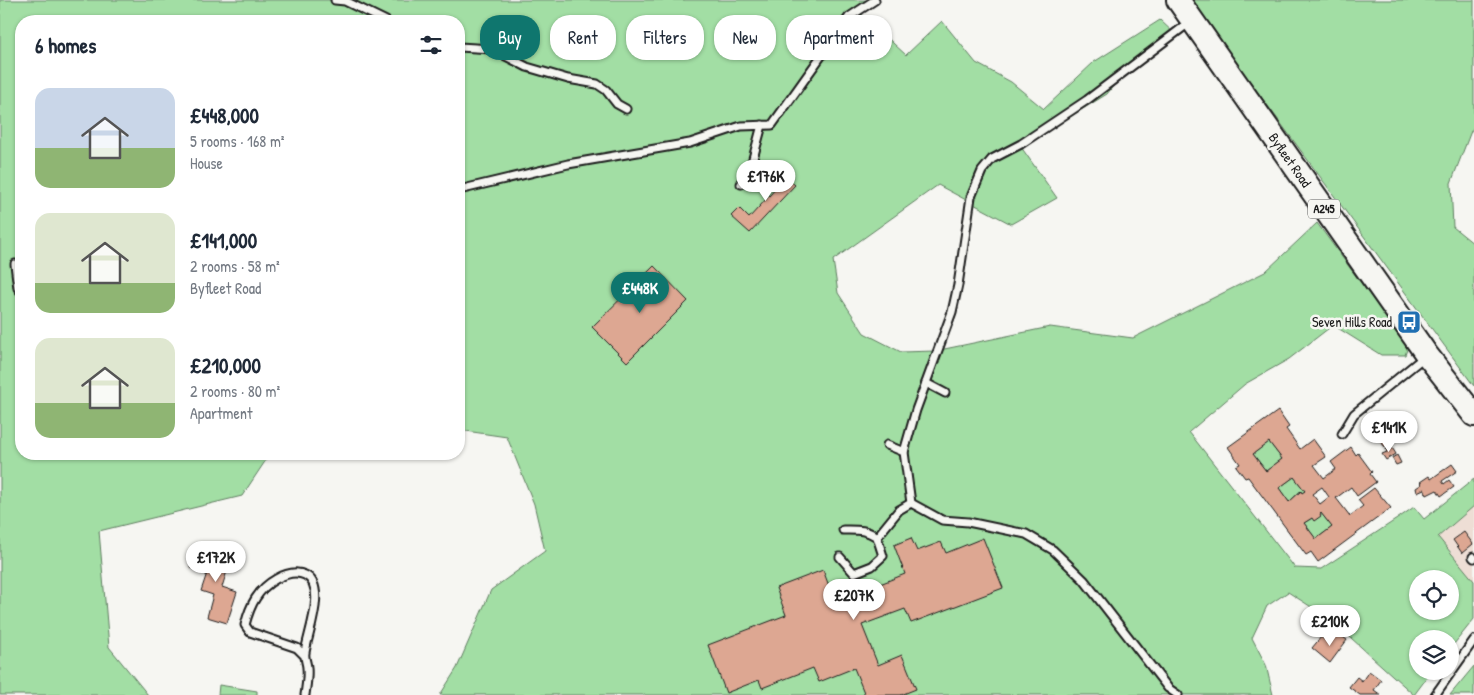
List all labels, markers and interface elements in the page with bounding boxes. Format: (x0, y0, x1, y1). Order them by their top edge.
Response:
chip: Buy (480, 15, 540, 60)
chip: Rent (550, 15, 616, 60)
chip: Filters (626, 15, 704, 60)
chip: New (714, 15, 776, 60)
chip: Apartment (786, 15, 892, 60)
text: 6 homes (35, 31, 96, 60)
icon: filters (417, 31, 445, 59)
text: £448,000 (190, 101, 259, 130)
icon: home (75, 108, 135, 168)
street label: Byfleet Road (1264, 129, 1316, 192)
text: 5 rooms · 168 m² (190, 130, 284, 152)
text: House (190, 152, 223, 174)
pin: £176K (731, 160, 801, 202)
text: £176K (747, 165, 785, 187)
road number: A245 (1308, 200, 1340, 218)
text: £141,000 (190, 226, 257, 255)
icon: home (75, 233, 135, 293)
text: 2 rooms · 58 m² (190, 255, 280, 277)
pin: £448K (605, 272, 675, 314)
text: Byfleet Road (190, 277, 261, 299)
text: £448K (622, 277, 658, 299)
bus stop icon: Seven Hills Road (1396, 309, 1422, 335)
place label: Seven Hills Road (1312, 312, 1393, 331)
text: £210,000 (190, 351, 261, 380)
icon: home (75, 358, 135, 418)
text: 2 rooms · 80 m² (190, 380, 280, 402)
text: Apartment (190, 402, 253, 424)
pin: £141K (1354, 410, 1424, 453)
text: £141K (1372, 416, 1406, 438)
pin: £172K (181, 540, 251, 583)
text: £172K (197, 546, 235, 568)
map controls (1409, 570, 1459, 680)
button: locate (1409, 570, 1459, 620)
pin: £207K (819, 578, 889, 621)
text: £207K (834, 584, 874, 606)
pin: £210K (1295, 604, 1365, 647)
text: £210K (1311, 610, 1349, 632)
button: layers (1409, 630, 1459, 680)

